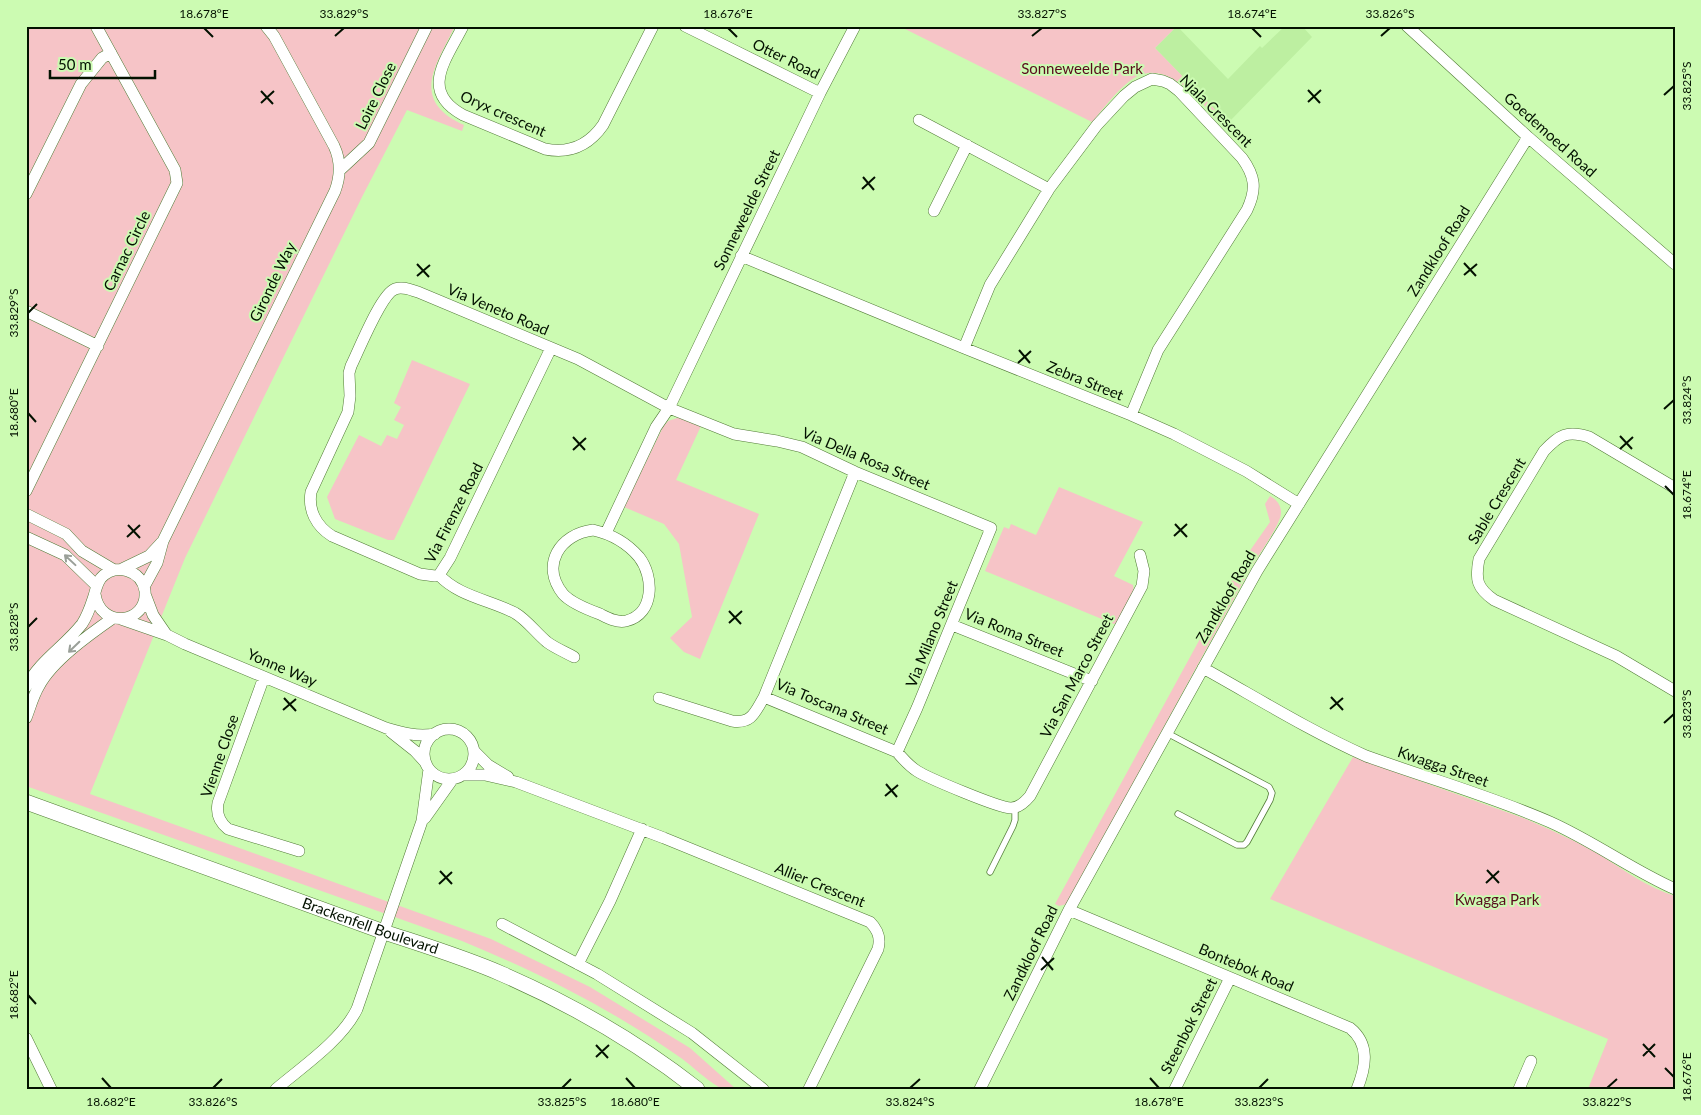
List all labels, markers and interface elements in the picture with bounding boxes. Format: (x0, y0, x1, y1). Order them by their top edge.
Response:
text: 18.678°E (179, 6, 229, 21)
text: 33.829°S (319, 6, 369, 21)
text: 18.676°E (703, 6, 753, 21)
text: 33.827°S (1017, 6, 1067, 21)
text: 18.674°E (1227, 6, 1277, 21)
text: 33.826°S (1365, 6, 1415, 21)
street label: Otter Road (750, 34, 823, 82)
scale bar (50, 48, 155, 80)
text: 50 m (58, 55, 92, 73)
street label: Loire Close (351, 59, 399, 132)
park label: Sonneweelde Park (1021, 59, 1143, 77)
text: 33.825°S (1679, 61, 1694, 111)
street label: Njala Crescent (1177, 70, 1257, 151)
street label: Oryx crescent (458, 86, 550, 140)
street label: Goedemoed Road (1501, 88, 1600, 180)
street label: Sonneweelde Street (709, 146, 783, 273)
street label: Zandkloof Road (1403, 202, 1473, 299)
street label: Carnac Circle (99, 207, 153, 294)
street label: Gironde Way (245, 239, 299, 324)
street label: Via Veneto Road (445, 280, 552, 339)
text: 33.829°S (6, 288, 21, 338)
street label: Zebra Street (1044, 357, 1127, 404)
text: 33.824°S (1679, 375, 1694, 425)
text: 18.680°E (6, 388, 21, 438)
street label: Via Della Rosa Street (800, 423, 934, 493)
street label: Sable Crescent (1463, 454, 1529, 547)
street label: Via Firenze Road (420, 459, 486, 566)
text: 18.674°E (1679, 470, 1694, 520)
street label: Zandkloof Road (1192, 547, 1259, 646)
one-way arrow (64, 554, 76, 566)
street label: Via Milano Street (901, 577, 961, 690)
text: 33.828°S (6, 602, 21, 652)
street label: Via Roma Street (962, 604, 1067, 660)
street label: Via San Marco Street (1036, 610, 1117, 741)
one-way arrow (68, 641, 81, 653)
street label: Yonne Way (245, 644, 320, 690)
street label: Via Toscana Street (773, 674, 892, 738)
text: 33.823°S (1679, 689, 1694, 739)
street label: Vienne Close (196, 712, 242, 800)
street label: Kwagga Street (1396, 742, 1492, 790)
street label: Allier Crescent (773, 858, 869, 911)
park label: Kwagga Park (1455, 890, 1540, 908)
street label: Brackenfell Boulevard (300, 893, 441, 957)
street label: Zandkloof Road (999, 902, 1061, 1003)
street label: Bontebok Road (1196, 939, 1297, 995)
text: 18.682°E (6, 970, 21, 1020)
street label: Steenbok Street (1156, 974, 1220, 1077)
text: 18.676°E (1679, 1052, 1694, 1102)
text: 18.682°E (86, 1094, 136, 1109)
text: 33.826°S (188, 1094, 238, 1109)
text: 33.825°S (537, 1094, 587, 1109)
text: 18.680°E (610, 1094, 660, 1109)
text: 33.824°S (885, 1094, 935, 1109)
text: 18.678°E (1134, 1094, 1184, 1109)
text: 33.823°S (1234, 1094, 1284, 1109)
text: 33.822°S (1582, 1094, 1632, 1109)

